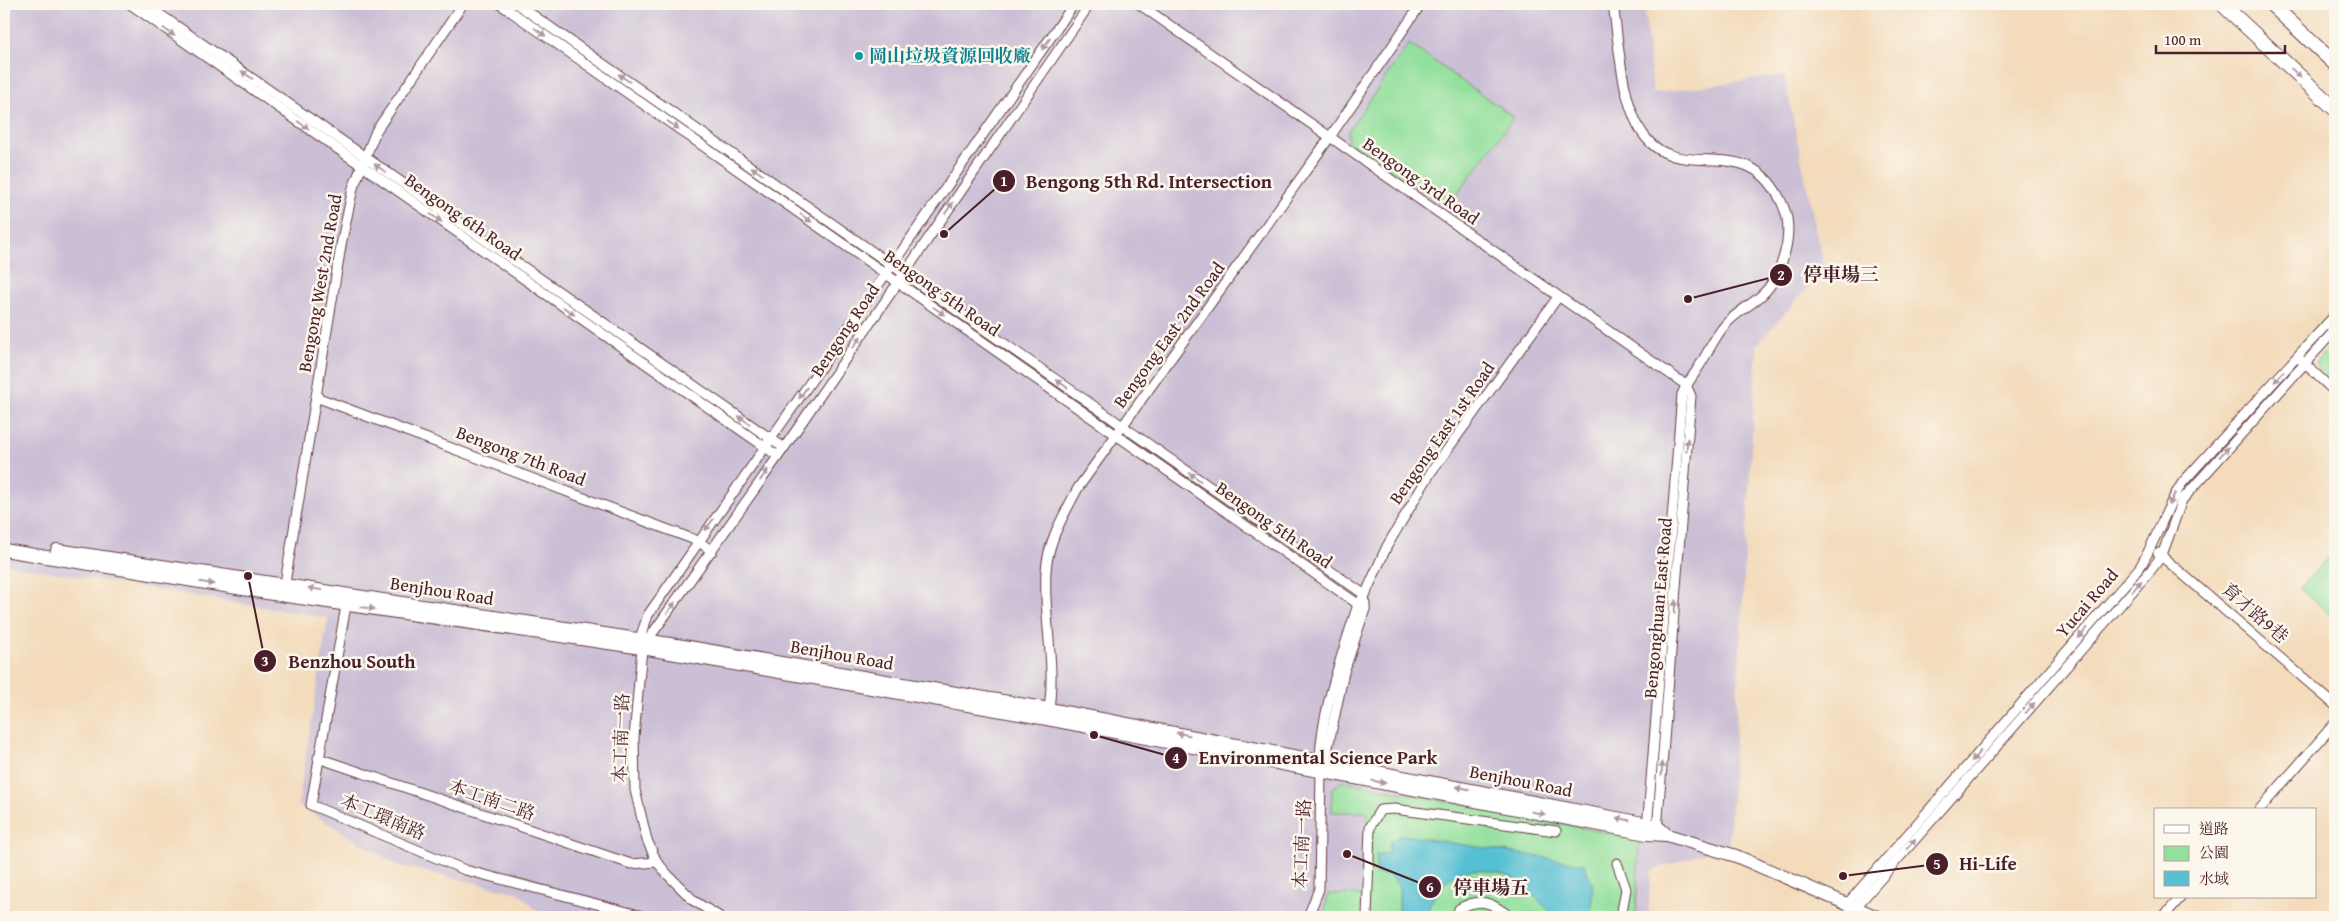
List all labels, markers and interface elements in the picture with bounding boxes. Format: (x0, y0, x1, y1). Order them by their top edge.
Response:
scale bar (2156, 22, 2285, 54)
one-way arrow (163, 27, 176, 37)
one-way arrow (533, 27, 546, 37)
text: 100 m (2164, 29, 2202, 50)
one-way arrow (1041, 37, 1051, 51)
place label: 岡山垃圾資源回收廠 (869, 42, 1031, 69)
marker: 岡山垃圾資源回收廠 (853, 50, 865, 62)
one-way arrow (2290, 67, 2302, 79)
one-way arrow (240, 70, 254, 80)
one-way arrow (617, 73, 630, 83)
one-way arrow (296, 120, 309, 130)
one-way arrow (666, 120, 680, 130)
street label: Bengong 3rd Road (1357, 130, 1485, 231)
one-way arrow (373, 163, 387, 173)
callout: Bengong 5th Rd. Intersection (991, 164, 1282, 198)
street label: Bengong 6th Road (400, 166, 527, 267)
one-way arrow (750, 166, 764, 176)
text: Bengong 5th Rd. Intersection (1026, 167, 1273, 195)
text: 1 (1000, 170, 1008, 191)
street label: Bengong West 2nd Road (291, 191, 349, 374)
one-way arrow (944, 201, 954, 215)
one-way arrow (429, 213, 443, 223)
one-way arrow (799, 213, 813, 223)
street label: Bengong 5th Road (879, 242, 1006, 343)
street label: Bengong East 2nd Road (1106, 256, 1231, 413)
callout: 停車場三 (1768, 258, 1889, 292)
text: 停車場三 (1803, 260, 1879, 288)
text: 2 (1777, 264, 1785, 285)
street label: Bengong Road (803, 277, 886, 382)
one-way arrow (562, 306, 576, 316)
one-way arrow (932, 306, 946, 316)
one-way arrow (852, 335, 862, 349)
street label: Bengong East 1st Road (1382, 356, 1501, 510)
one-way arrow (2273, 371, 2285, 383)
one-way arrow (1055, 379, 1069, 389)
one-way arrow (798, 386, 808, 400)
one-way arrow (737, 415, 751, 425)
street label: Bengong 7th Road (453, 418, 590, 493)
one-way arrow (1684, 437, 1692, 453)
one-way arrow (2218, 447, 2230, 459)
one-way arrow (759, 469, 769, 482)
one-way arrow (1189, 472, 1202, 482)
street label: Bengong 5th Road (1211, 474, 1338, 575)
one-way arrow (2168, 492, 2176, 506)
street label: Bengonghuan East Road (1636, 516, 1679, 699)
one-way arrow (704, 518, 714, 532)
street label: Yucai Road (2049, 562, 2125, 643)
street label: Benjhou Road (388, 569, 496, 612)
street label: 育才路9巷 (2216, 576, 2295, 649)
one-way arrow (200, 580, 216, 588)
one-way arrow (2131, 580, 2142, 593)
one-way arrow (306, 585, 322, 593)
one-way arrow (1671, 599, 1679, 615)
one-way arrow (666, 602, 676, 615)
one-way arrow (360, 604, 376, 612)
one-way arrow (2077, 626, 2089, 638)
street label: Benjhou Road (788, 632, 896, 677)
callout: Benzhou South (253, 644, 425, 678)
text: Benzhou South (288, 647, 416, 675)
text: 3 (261, 650, 269, 671)
street label: 本工南一路 (605, 693, 636, 783)
one-way arrow (2024, 702, 2035, 715)
one-way arrow (1176, 730, 1191, 738)
callout: Environmental Science Park (1164, 741, 1447, 775)
text: Environmental Science Park (1199, 743, 1437, 771)
text: 4 (1172, 747, 1180, 768)
one-way arrow (1971, 749, 1982, 762)
street label: Benjhou Road (1467, 757, 1575, 804)
one-way arrow (1658, 761, 1666, 777)
street label: 本工南二路 (445, 772, 539, 827)
one-way arrow (1371, 778, 1387, 786)
one-way arrow (1455, 783, 1471, 791)
street label: 本工環南路 (336, 787, 430, 847)
street label: 本工南一路 (1286, 798, 1317, 890)
legend (2154, 808, 2316, 898)
one-way arrow (1531, 809, 1546, 817)
one-way arrow (1615, 815, 1630, 823)
text: 道路 (2199, 818, 2229, 839)
one-way arrow (1905, 838, 1917, 850)
text: 公園 (2199, 842, 2229, 863)
callout: Hi-Life (1924, 847, 2027, 881)
text: Hi-Life (1959, 849, 2017, 877)
text: 5 (1933, 853, 1941, 874)
text: 水域 (2199, 868, 2229, 889)
callout: 停車場五 (1418, 870, 1539, 904)
text: 停車場五 (1453, 873, 1529, 901)
text: 6 (1426, 876, 1434, 897)

